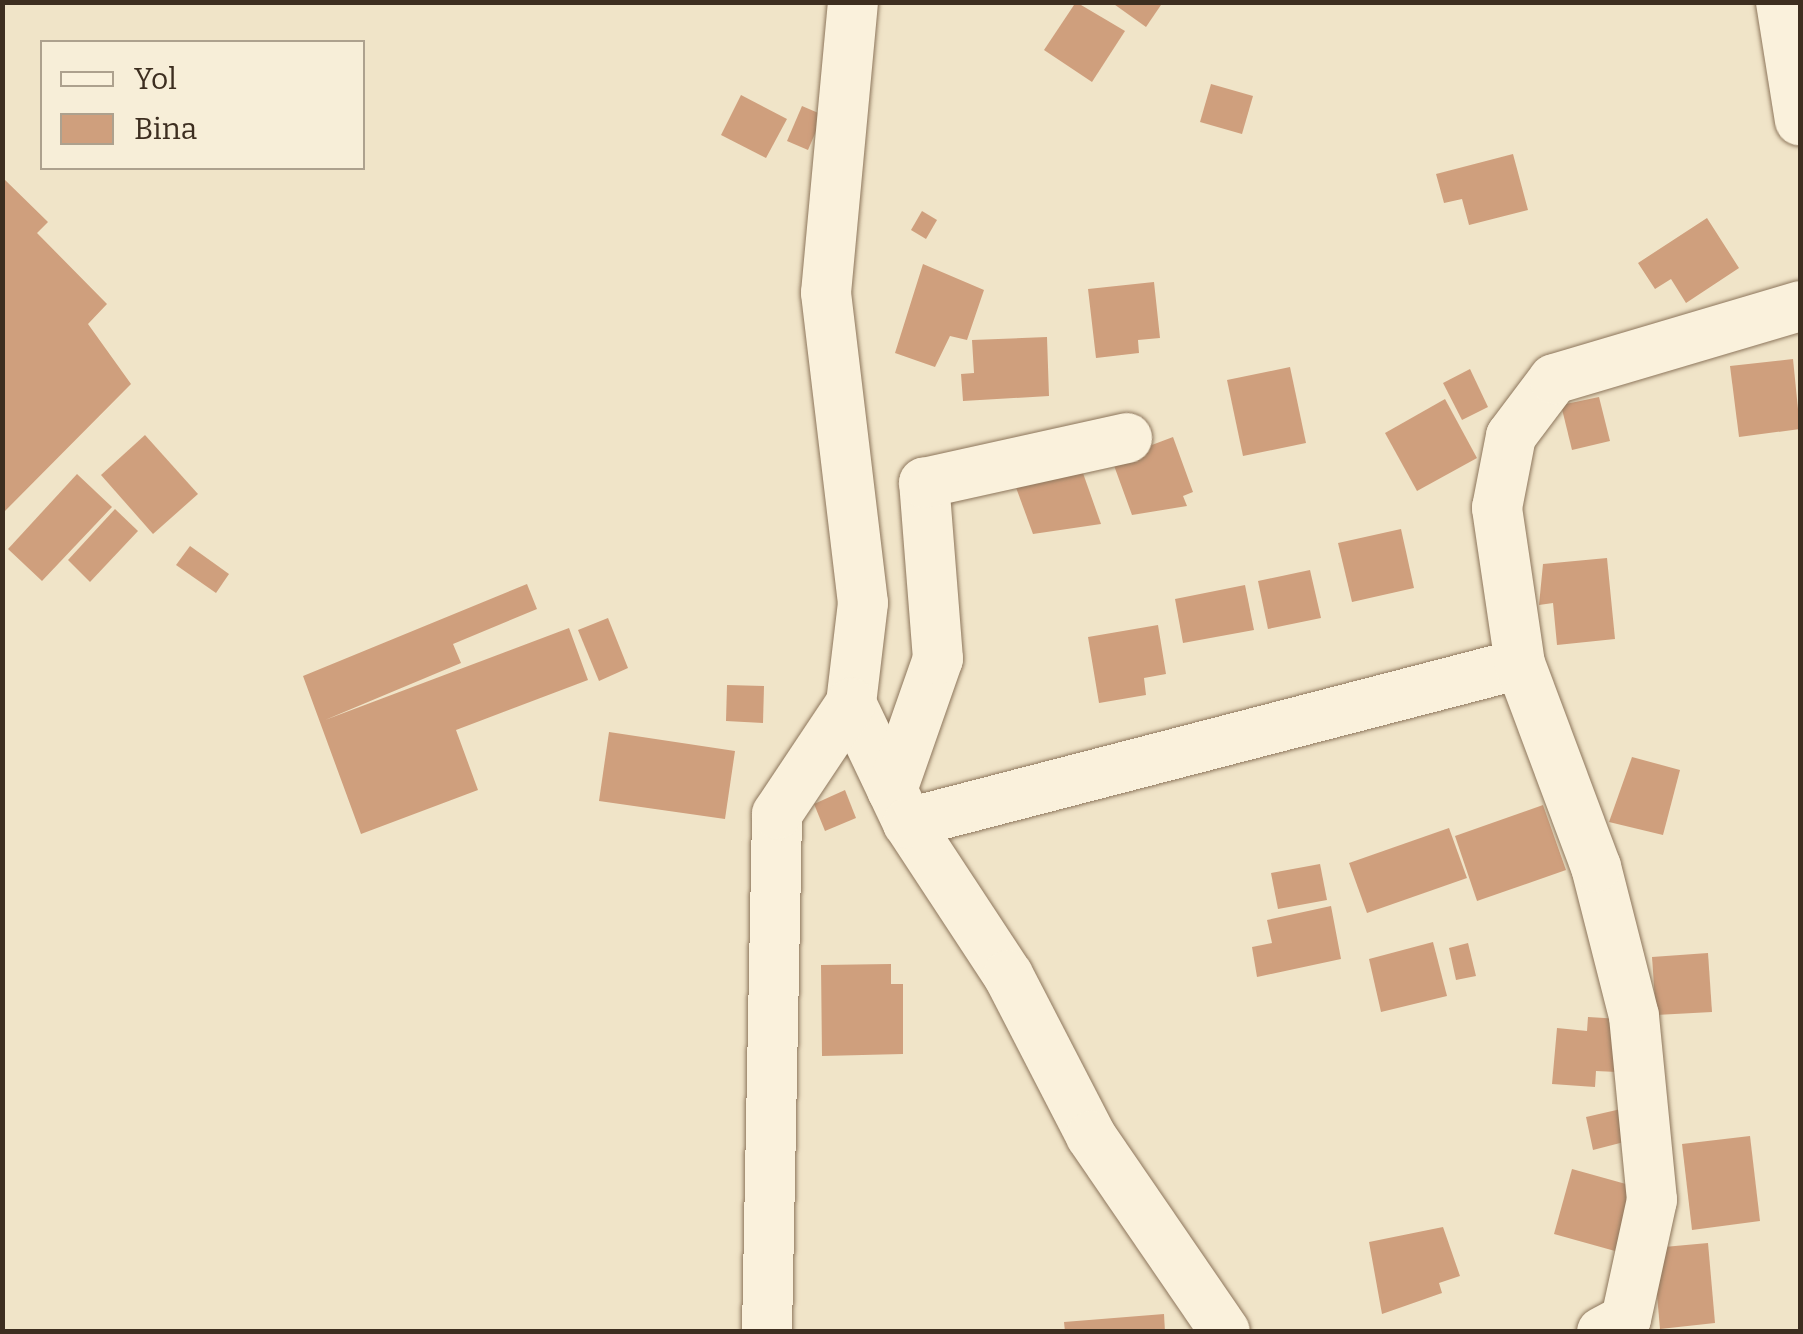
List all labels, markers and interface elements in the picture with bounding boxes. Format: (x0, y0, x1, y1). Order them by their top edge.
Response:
legend (40, 40, 365, 170)
text: Yol (134, 61, 177, 97)
text: Bina (134, 111, 197, 147)

